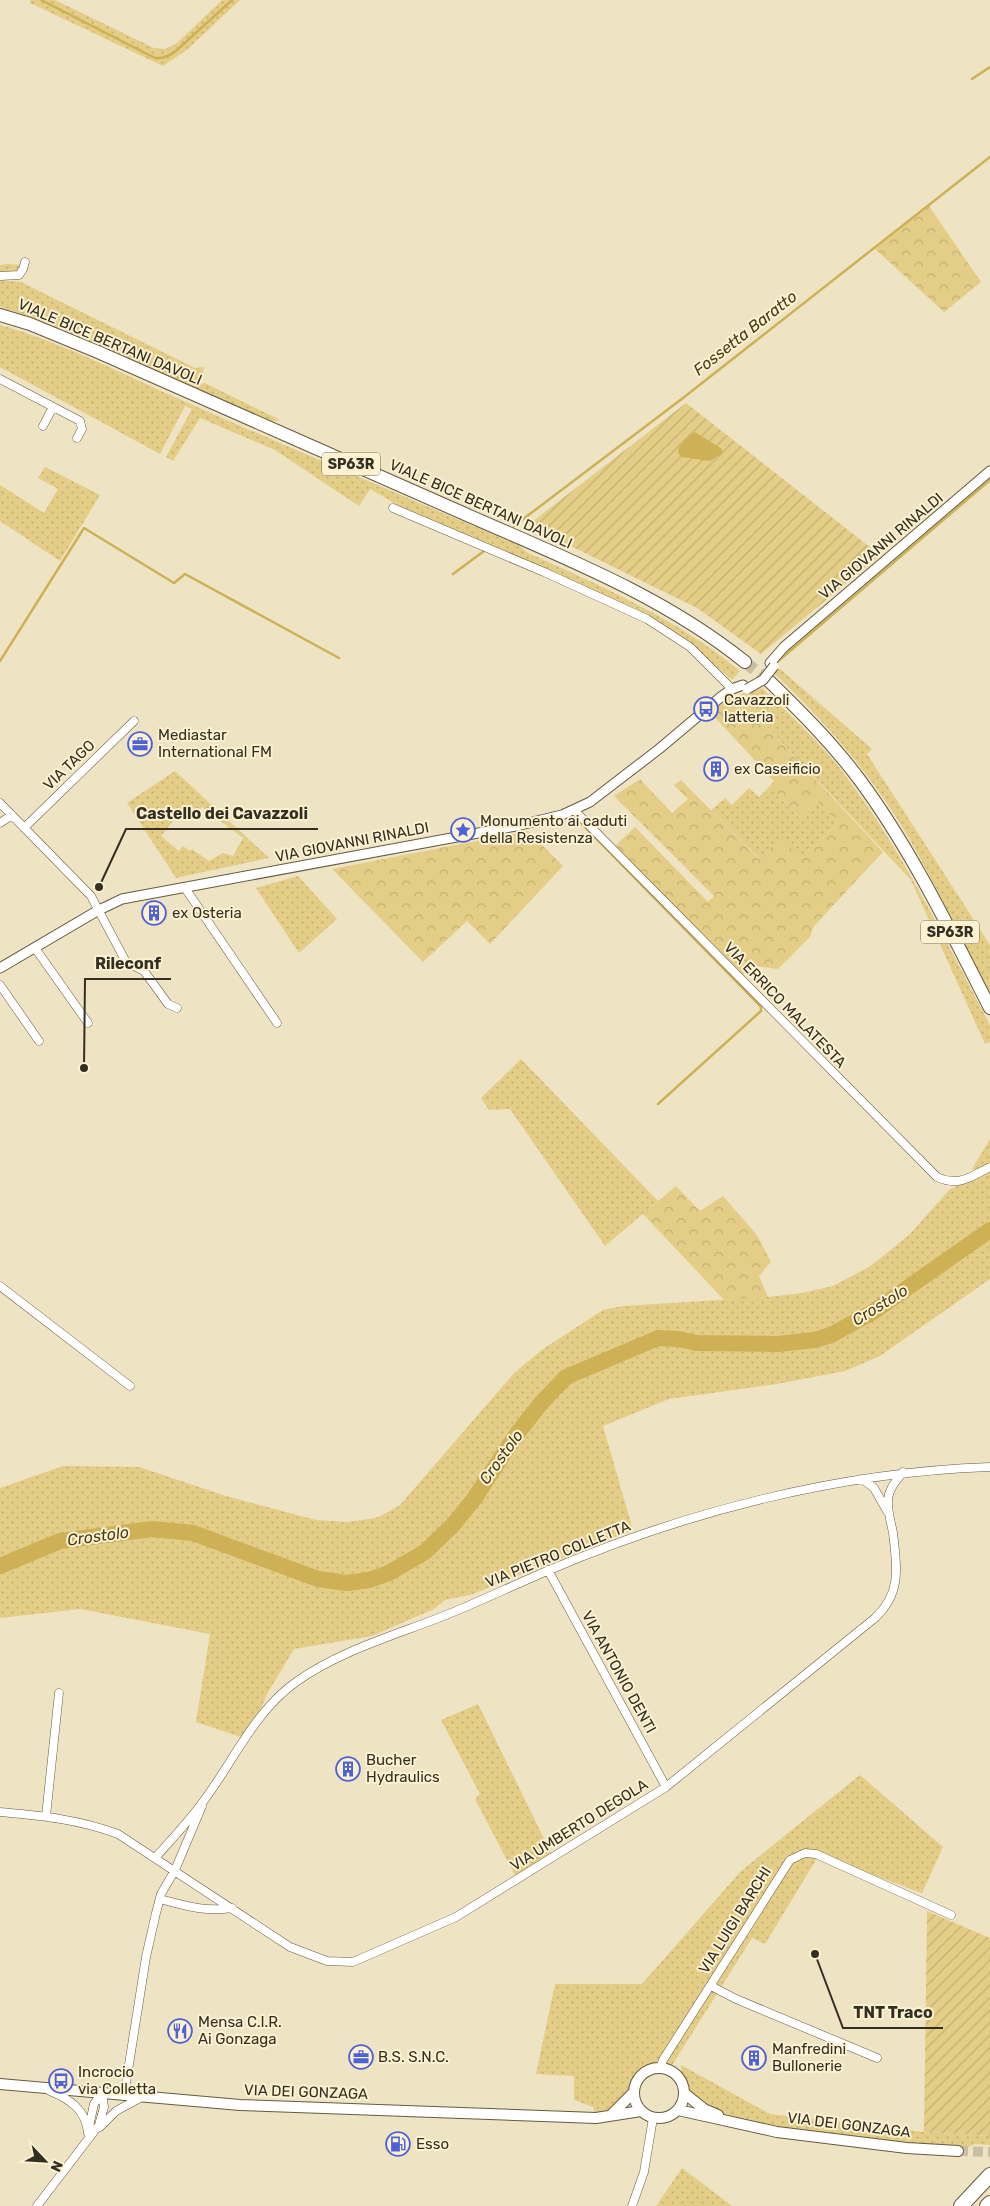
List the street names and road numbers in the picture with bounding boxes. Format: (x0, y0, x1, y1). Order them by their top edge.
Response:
street label: VIALE BICE BERTANI DAVOLI (15, 295, 205, 389)
road number: SP63R (322, 452, 380, 476)
street label: VIALE BICE BERTANI DAVOLI (387, 455, 575, 553)
street label: VIA GIOVANNI RINALDI (815, 489, 947, 603)
street label: VIA TAGO (39, 736, 99, 794)
street label: VIA GIOVANNI RINALDI (273, 818, 431, 866)
road number: SP63R (921, 920, 979, 944)
street label: VIA ERRICO MALATESTA (720, 938, 850, 1072)
street label: VIA PIETRO COLLETTA (483, 1517, 633, 1591)
street label: VIA ANTONIO DENTI (578, 1608, 660, 1736)
street label: VIA UMBERTO DEGOLA (507, 1775, 651, 1875)
street label: VIA LUIGI BARCHI (695, 1863, 775, 1977)
street label: VIA DEI GONZAGA (244, 2081, 368, 2103)
street label: VIA DEI GONZAGA (786, 2109, 912, 2141)

